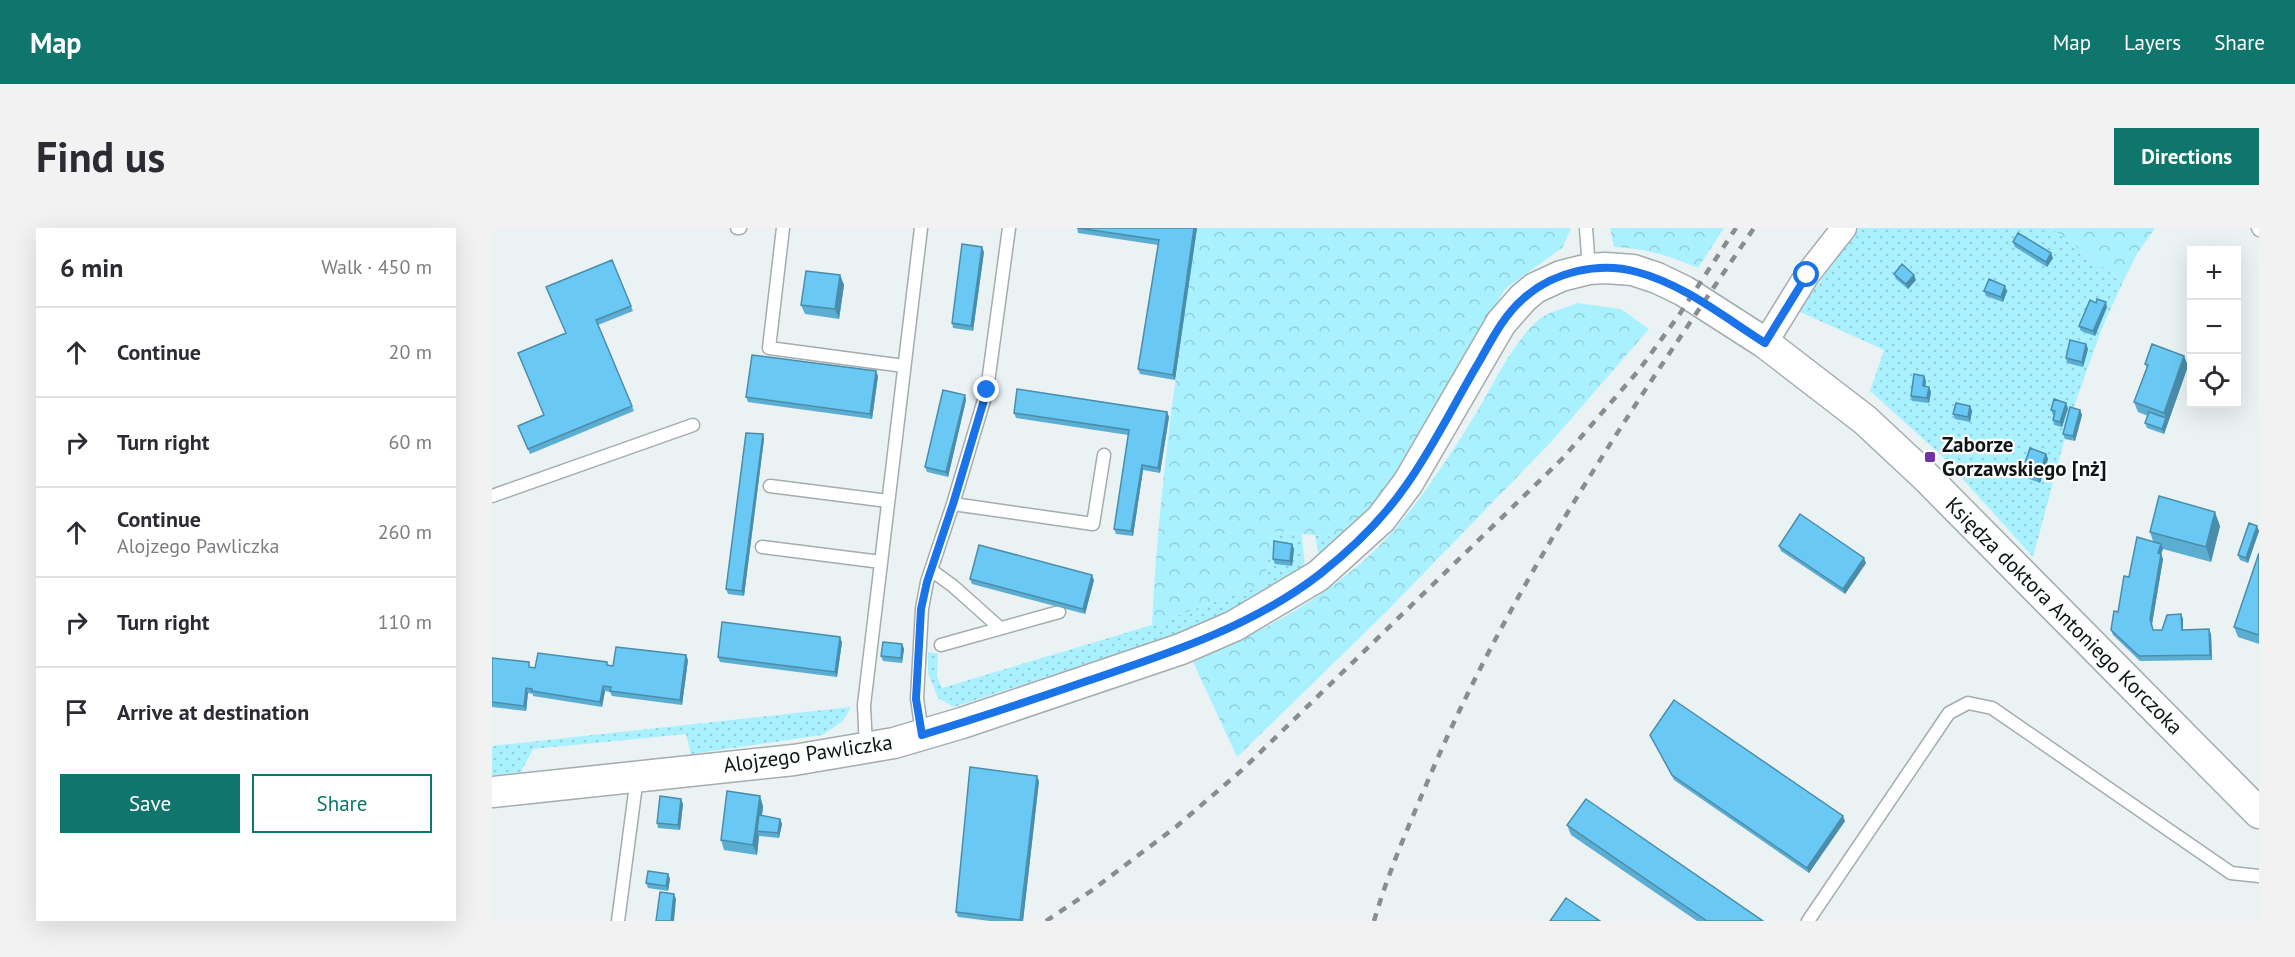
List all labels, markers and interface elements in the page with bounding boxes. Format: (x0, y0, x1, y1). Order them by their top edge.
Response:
text: Map (30, 24, 81, 61)
text: Map (2053, 29, 2091, 56)
text: Layers (2124, 29, 2181, 56)
text: Share (2214, 29, 2265, 56)
button: Directions (2114, 128, 2259, 185)
text: Find us (36, 129, 165, 184)
map controls (2187, 246, 2241, 408)
button: + (2187, 246, 2241, 300)
text: 6 min (60, 251, 123, 284)
text: Walk · 450 m (321, 254, 432, 280)
route start (1793, 261, 1819, 287)
button: − (2187, 300, 2241, 354)
icon: ahead (60, 336, 93, 369)
text: Continue (117, 338, 201, 366)
text: 20 m (389, 339, 432, 365)
button: locate (2187, 354, 2241, 408)
route end (973, 376, 999, 402)
icon: right (60, 426, 93, 459)
text: Turn right (117, 428, 209, 456)
text: 60 m (389, 429, 432, 455)
place label: Zaborze Gorzawskiego [nż] (1942, 431, 2107, 482)
marker: Zaborze Gorzawskiego [nż] (1923, 450, 1937, 464)
street label: Księdza doktora Antoniego Korczoka (1940, 491, 2189, 740)
text: Continue (117, 505, 201, 533)
icon: ahead (60, 516, 93, 549)
text: 260 m (378, 519, 432, 545)
text: Alojzego Pawliczka (117, 533, 279, 559)
icon: right (60, 606, 93, 639)
text: Turn right (117, 608, 209, 636)
text: 110 m (378, 609, 432, 635)
icon: arrive (60, 696, 93, 729)
text: Arrive at destination (117, 698, 309, 726)
street label: Alojzego Pawliczka (722, 728, 894, 779)
button: Save (60, 774, 240, 833)
button: Share (252, 774, 432, 833)

